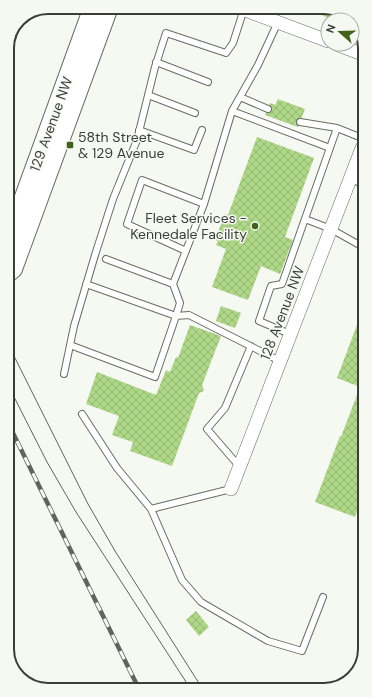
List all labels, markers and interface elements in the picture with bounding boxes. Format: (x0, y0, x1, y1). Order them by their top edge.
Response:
north arrow (320, 12, 360, 52)
text: N (323, 22, 339, 35)
street label: 129 Avenue NW (26, 74, 77, 174)
place label: 58th Street & 129 Avenue (78, 128, 164, 162)
marker: 58th Street & 129 Avenue (65, 140, 75, 150)
place label: Fleet Services - Kennedale Facility (130, 209, 247, 243)
marker: Fleet Services - Kennedale Facility (250, 221, 260, 231)
street label: 128 Avenue NW (256, 263, 308, 362)

